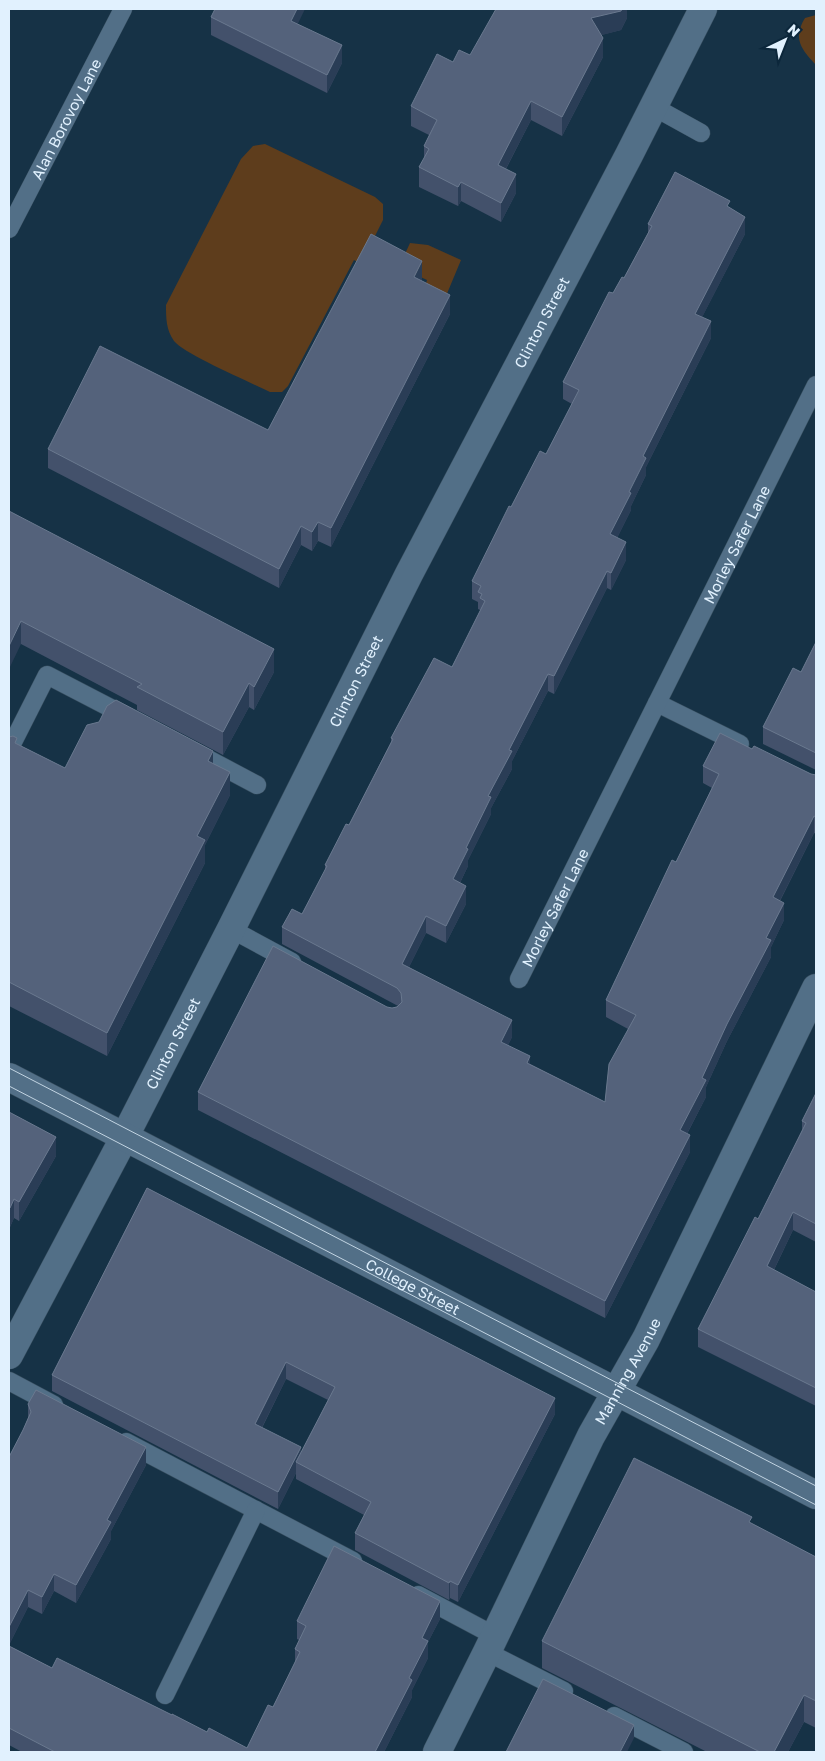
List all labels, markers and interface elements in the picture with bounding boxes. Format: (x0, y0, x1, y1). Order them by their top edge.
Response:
north arrow (760, 15, 810, 65)
text: N (785, 20, 804, 40)
street label: Alan Borovoy Lane (27, 55, 105, 182)
street label: Clinton Street (510, 273, 573, 371)
street label: Morley Safer Lane (699, 482, 774, 606)
street label: Clinton Street (325, 632, 386, 730)
street label: Morley Safer Lane (518, 845, 592, 970)
street label: Clinton Street (142, 994, 203, 1092)
street label: College Street (363, 1254, 463, 1318)
street label: Manning Avenue (591, 1315, 664, 1427)

